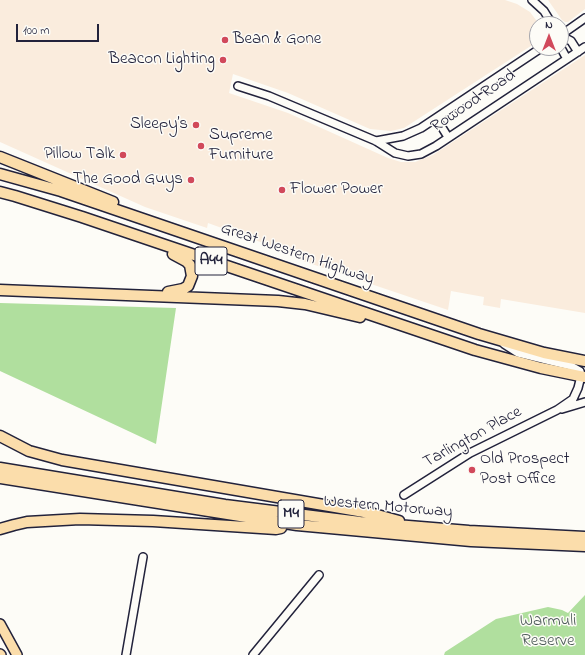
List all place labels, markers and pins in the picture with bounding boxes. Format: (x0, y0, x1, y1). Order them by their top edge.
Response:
place label: Bean & Gone (233, 30, 321, 50)
marker: Bean & Gone (220, 35, 230, 45)
place label: Beacon Lighting (109, 50, 215, 70)
marker: Beacon Lighting (218, 55, 228, 65)
place label: Sleepy’s (130, 115, 188, 135)
marker: Sleepy’s (191, 120, 201, 130)
place label: Supreme Furniture (209, 126, 273, 166)
marker: Supreme Furniture (196, 141, 206, 151)
place label: Pillow Talk (44, 145, 115, 165)
marker: Pillow Talk (118, 150, 128, 160)
place label: The Good Guys (73, 170, 183, 190)
marker: The Good Guys (186, 175, 196, 185)
place label: Flower Power (290, 180, 383, 200)
marker: Flower Power (277, 185, 287, 195)
place label: Old Prospect Post Office (480, 450, 570, 490)
marker: Old Prospect Post Office (467, 465, 477, 475)

